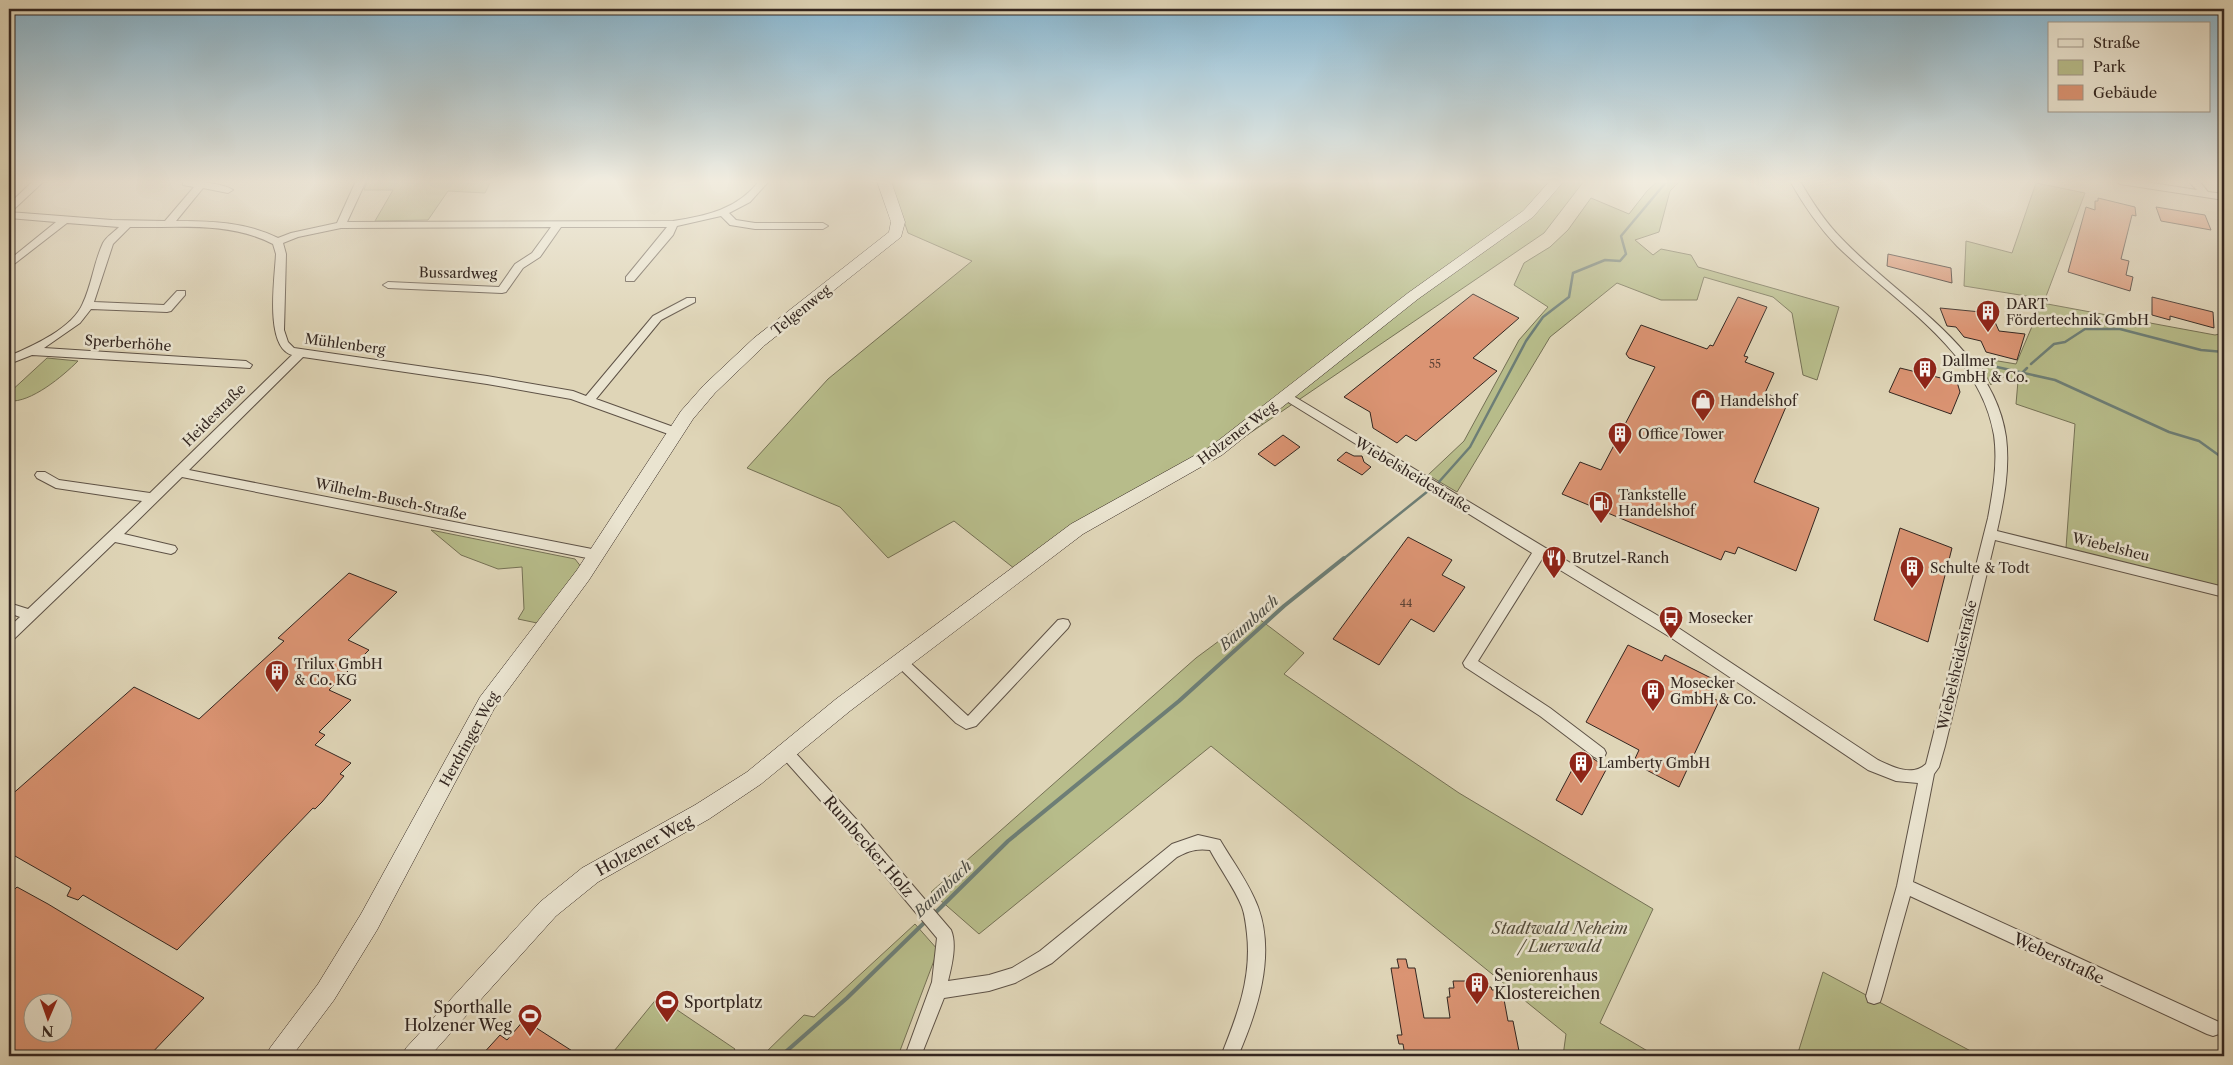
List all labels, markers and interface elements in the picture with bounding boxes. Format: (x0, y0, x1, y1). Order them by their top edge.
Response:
legend (2048, 22, 2210, 112)
text: Straße (2093, 33, 2140, 52)
text: Park (2093, 57, 2127, 76)
text: Gebäude (2093, 83, 2157, 102)
street label: Bussardweg (419, 263, 498, 283)
street label: Telgenweg (768, 280, 835, 339)
place label: DART Fördertechnik GmbH (2006, 295, 2149, 329)
building icon: DART Fördertechnik GmbH (1975, 299, 2001, 333)
street label: Mühlenberg (303, 329, 387, 359)
street label: Sperberhöhe (84, 331, 172, 355)
place label: Dallmer GmbH & Co. (1942, 352, 2028, 386)
building icon: Dallmer GmbH & Co. (1912, 356, 1938, 390)
house number: 55 (1429, 357, 1441, 371)
street label: Heidestraße (179, 380, 249, 450)
shop icon: Handelshof (1690, 388, 1716, 422)
place label: Handelshof (1720, 392, 1799, 410)
street label: Holzener Weg (1194, 397, 1281, 469)
building icon: Office Tower (1607, 421, 1633, 455)
place label: Office Tower (1638, 425, 1724, 443)
street label: Wiebelsheidestraße (1351, 433, 1475, 517)
street label: Wilhelm-Busch-Straße (312, 474, 469, 524)
place label: Tankstelle Handelshof (1618, 486, 1697, 520)
fuel station icon: Tankstelle Handelshof (1588, 490, 1614, 524)
street label: Wiebelsheu (2069, 528, 2152, 565)
restaurant icon: Brutzel-Ranch (1541, 545, 1567, 579)
place label: Brutzel-Ranch (1572, 549, 1669, 567)
building icon: Schulte & Todt (1899, 555, 1925, 589)
place label: Schulte & Todt (1930, 559, 2030, 577)
water label: Baumbach (1214, 591, 1282, 655)
house number: 44 (1400, 596, 1412, 610)
street label: Wiebelsheidestraße (1933, 598, 1981, 733)
bus stop icon: Mosecker (1658, 605, 1684, 639)
place label: Mosecker (1688, 609, 1753, 627)
place label: Trilux GmbH & Co. KG (294, 655, 383, 689)
building icon: Trilux GmbH & Co. KG (264, 659, 290, 693)
place label: Mosecker GmbH & Co. (1670, 674, 1756, 708)
building icon: Mosecker GmbH & Co. (1640, 678, 1666, 712)
street label: Herdringer Weg (435, 688, 503, 790)
building icon: Lamberty GmbH (1568, 750, 1594, 784)
place label: Lamberty GmbH (1598, 754, 1710, 772)
street label: Rumbecker Holz (820, 791, 918, 901)
street label: Holzener Weg (592, 810, 696, 880)
water label: Baumbach (909, 856, 976, 922)
park label: Stadtwald Neheim / Luerwald (1491, 918, 1628, 956)
street label: Weberstraße (2009, 928, 2108, 988)
place label: Seniorenhaus Klostereichen (1494, 965, 1600, 1003)
building icon: Seniorenhaus Klostereichen (1464, 971, 1490, 1005)
sports icon: Sportplatz (654, 989, 680, 1023)
north arrow (22, 992, 72, 1042)
place label: Sportplatz (684, 992, 763, 1012)
place label: Sporthalle Holzener Weg (404, 997, 513, 1035)
sports icon: Sporthalle Holzener Weg (517, 1003, 543, 1037)
text: N (41, 1022, 54, 1040)

